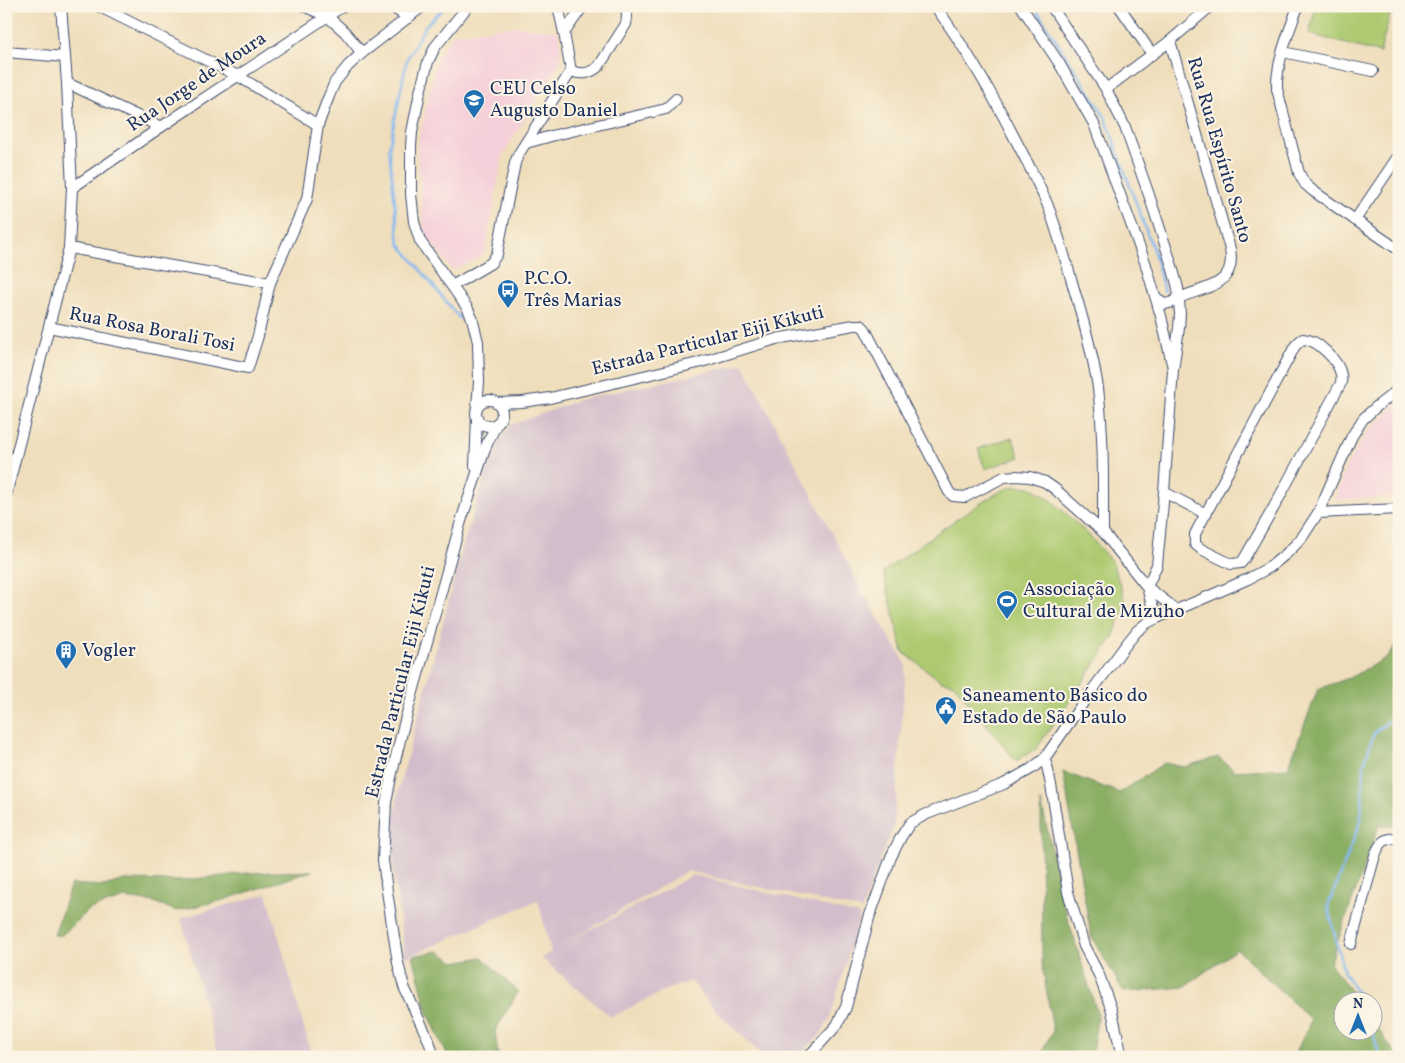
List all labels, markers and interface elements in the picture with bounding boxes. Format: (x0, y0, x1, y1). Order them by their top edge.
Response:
street label: Rua Jorge de Moura (122, 26, 272, 138)
street label: Rua Rua Espírito Santo (1180, 54, 1258, 246)
place label: CEU Celso Augusto Daniel (490, 76, 618, 124)
school or university icon: CEU Celso Augusto Daniel (462, 88, 486, 119)
place label: P.C.O. Três Marias (524, 266, 622, 314)
bus stop icon: P.C.O. Três Marias (496, 278, 520, 309)
street label: Estrada Particular Eiji Kikuti (589, 299, 827, 382)
street label: Rua Rosa Borali Tosi (67, 301, 238, 359)
street label: Estrada Particular Eiji Kikuti (360, 563, 443, 801)
place label: Associação Cultural de Mizuho (1023, 577, 1185, 625)
sports icon: Associação Cultural de Mizuho (995, 589, 1019, 620)
place label: Vogler (82, 638, 136, 664)
building icon: Vogler (54, 639, 78, 670)
place label: Saneamento Básico do Estado de São Paulo (962, 683, 1148, 731)
public building icon: Saneamento Básico do Estado de São Paulo (934, 695, 958, 726)
north arrow (1332, 990, 1382, 1040)
text: N (1353, 995, 1363, 1014)

